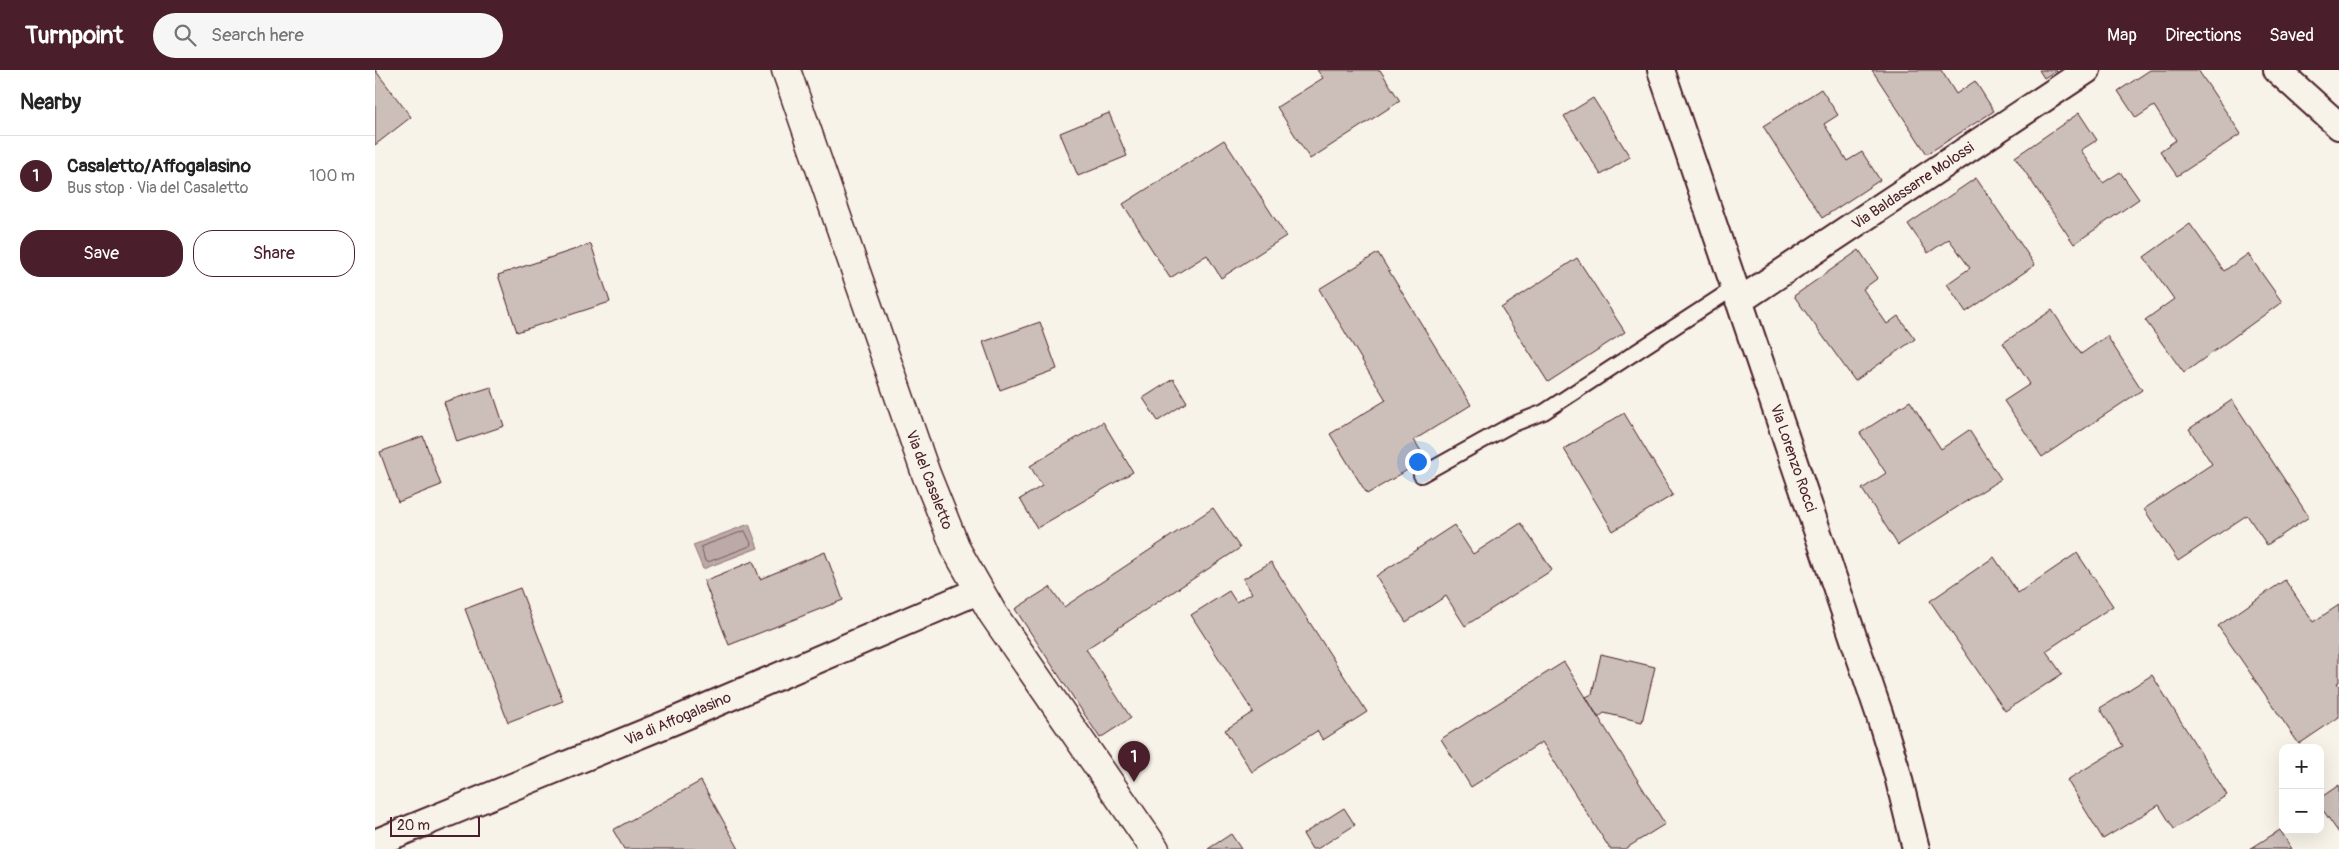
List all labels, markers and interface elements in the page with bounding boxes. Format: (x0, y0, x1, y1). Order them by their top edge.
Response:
search box (153, 13, 503, 58)
text: Turnpoint (25, 21, 123, 50)
icon: search (171, 21, 199, 49)
text: Search here (211, 23, 304, 47)
text: Map (2107, 24, 2137, 47)
text: Directions (2165, 24, 2241, 47)
text: Saved (2269, 24, 2314, 47)
text: Nearby (20, 89, 81, 116)
street label: Via Baldassarre Molossi (1848, 138, 1978, 234)
text: Casaletto/Affogalasino (67, 154, 251, 178)
text: 1 (33, 166, 39, 186)
text: 100 m (309, 166, 355, 186)
text: Bus stop · Via del Casaletto (67, 178, 248, 198)
button: Save (20, 230, 183, 277)
button: Share (193, 230, 355, 277)
street label: Via Lorenzo Rocci (1766, 402, 1820, 515)
street label: Via del Casaletto (901, 428, 957, 532)
your location (1405, 449, 1431, 475)
street label: Via di Affogalasino (622, 688, 734, 750)
pin: 1 (1118, 741, 1150, 782)
map controls (2279, 744, 2324, 834)
button: + (2279, 744, 2324, 789)
button: − (2279, 789, 2324, 834)
scale bar (390, 814, 480, 837)
text: 20 m (397, 817, 430, 834)

